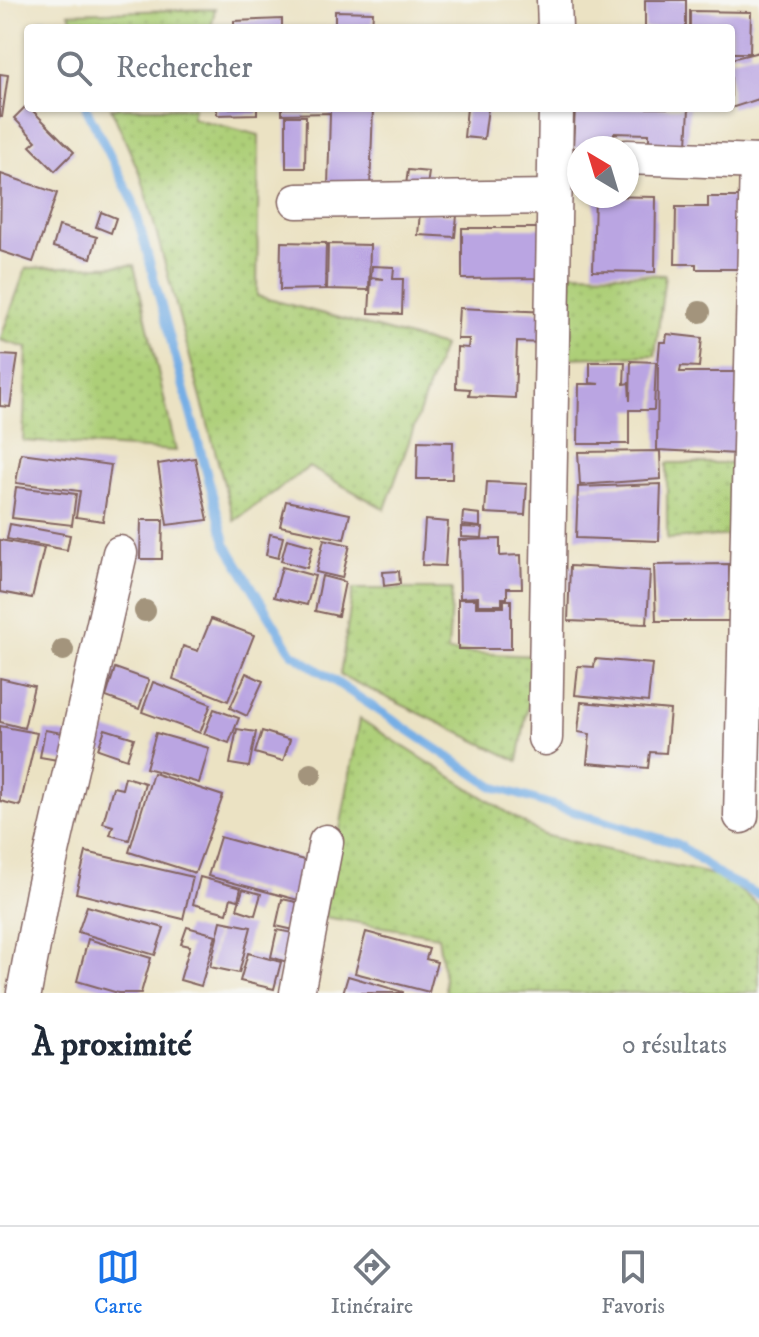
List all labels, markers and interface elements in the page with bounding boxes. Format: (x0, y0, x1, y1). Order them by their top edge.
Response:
search box (24, 24, 735, 112)
icon: search (52, 46, 96, 90)
text: Rechercher (116, 50, 252, 87)
north arrow (567, 136, 639, 208)
text: À proximité (32, 1024, 192, 1066)
text: 0 résultats (622, 1029, 727, 1062)
tab: Carte (94, 1245, 142, 1320)
tab: Itinéraire (331, 1245, 413, 1320)
tab: Favoris (601, 1245, 665, 1320)

